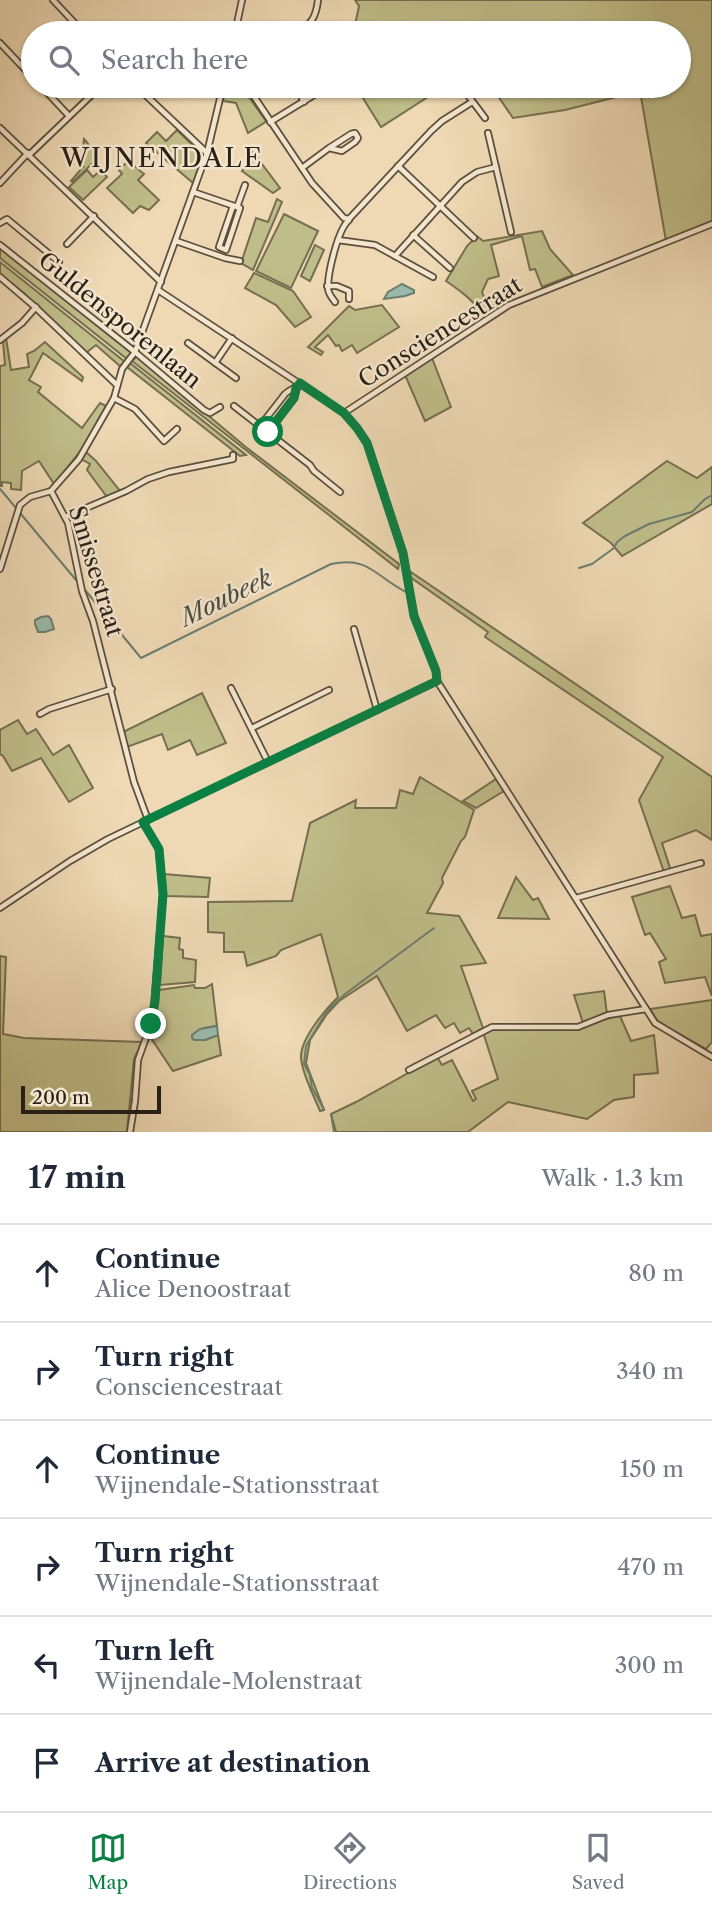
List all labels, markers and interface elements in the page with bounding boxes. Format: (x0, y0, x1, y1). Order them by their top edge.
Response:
search box (21, 21, 691, 98)
icon: search (45, 41, 83, 79)
text: Search here (101, 44, 248, 76)
district label: WIJNENDALE (59, 142, 264, 174)
street label: Guldensporenlaan (33, 246, 207, 394)
street label: Consciencestraat (353, 270, 527, 394)
route start (252, 416, 283, 447)
street label: Smissestraat (63, 502, 129, 640)
water label: Moubeek (173, 563, 277, 633)
route end (135, 1008, 166, 1039)
scale bar (21, 1083, 161, 1115)
text: 200 m (32, 1086, 90, 1109)
text: 17 min (28, 1159, 126, 1196)
text: Walk · 1.3 km (541, 1164, 684, 1192)
text: Continue (95, 1243, 220, 1275)
icon: ahead (28, 1254, 66, 1292)
text: 80 m (628, 1259, 684, 1287)
text: Alice Denoostraat (95, 1275, 291, 1303)
text: Turn right (95, 1341, 234, 1373)
icon: right (28, 1352, 66, 1390)
text: 340 m (616, 1357, 684, 1385)
text: Consciencestraat (95, 1373, 283, 1401)
text: Continue (95, 1439, 220, 1471)
icon: ahead (28, 1450, 66, 1488)
text: 150 m (620, 1455, 684, 1483)
text: Wijnendale-Stationsstraat (95, 1471, 379, 1499)
text: Turn right (95, 1537, 234, 1569)
icon: right (28, 1548, 66, 1586)
text: 470 m (617, 1553, 684, 1581)
text: Wijnendale-Stationsstraat (95, 1569, 379, 1597)
text: Turn left (95, 1635, 214, 1667)
icon: left (28, 1646, 66, 1684)
text: 300 m (615, 1651, 684, 1679)
text: Wijnendale-Molenstraat (95, 1667, 362, 1695)
icon: arrive (28, 1744, 66, 1782)
text: Arrive at destination (95, 1747, 370, 1779)
tab: Map (87, 1829, 128, 1894)
tab: Directions (303, 1829, 397, 1894)
tab: Saved (572, 1829, 625, 1894)

